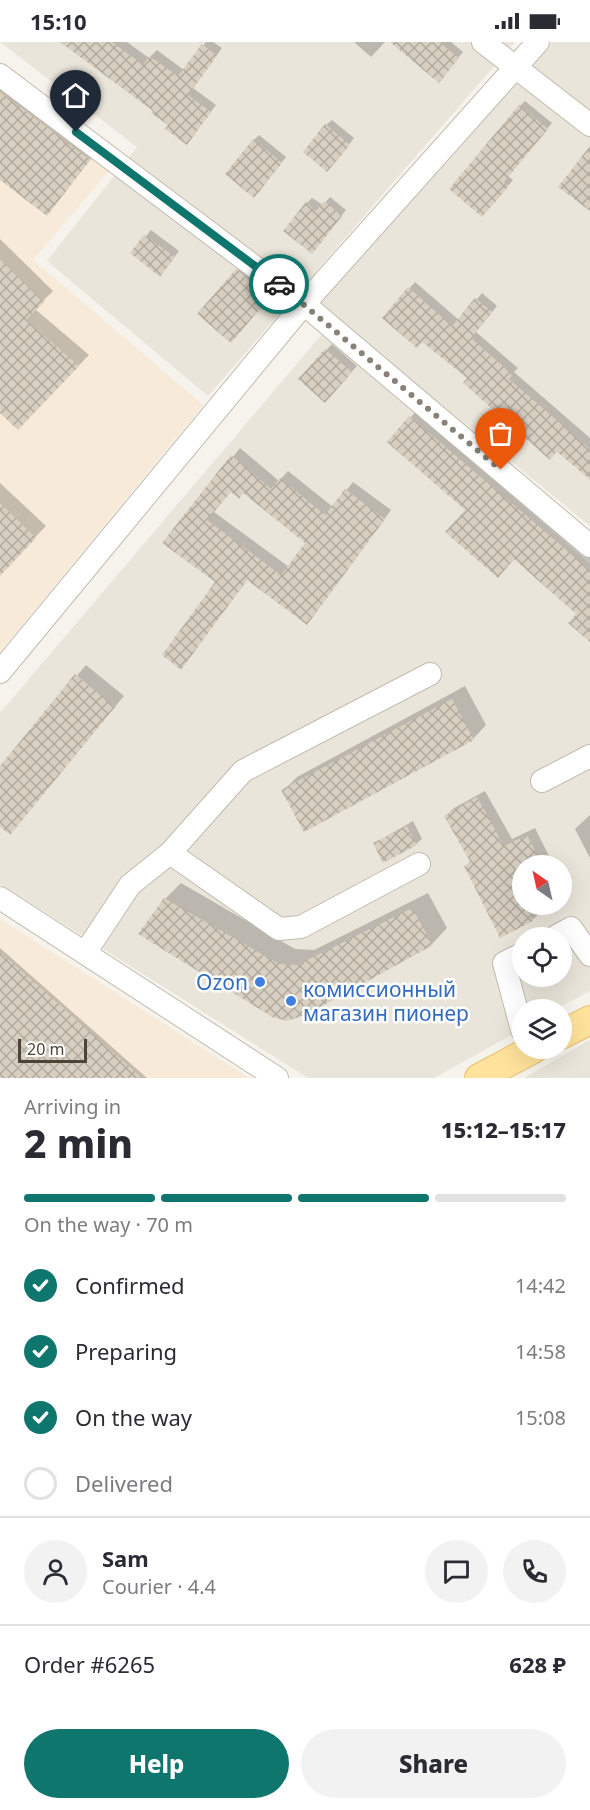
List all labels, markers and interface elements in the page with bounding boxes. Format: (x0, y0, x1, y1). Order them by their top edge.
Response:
text: 15:10 (30, 6, 87, 36)
pin (50, 70, 101, 132)
icon: home (59, 79, 92, 112)
courier (249, 254, 309, 314)
icon: car (263, 268, 296, 301)
pin (475, 408, 526, 470)
icon: bag (484, 417, 517, 450)
north arrow (512, 855, 572, 915)
map controls (512, 855, 572, 1059)
button: locate (512, 927, 572, 987)
place label: Ozon (196, 968, 248, 996)
marker: Ozon (253, 975, 267, 989)
place label: комиссионный магазин пионер (303, 975, 469, 1027)
marker: комиссионный магазин пионер (284, 994, 298, 1008)
button: layers (512, 999, 572, 1059)
scale bar (18, 1036, 87, 1064)
text: 20 m (27, 1038, 64, 1060)
text: Arriving in (24, 1093, 121, 1120)
text: 15:12–15:17 (441, 1114, 566, 1144)
text: 2 min (24, 1116, 133, 1169)
text: On the way · 70 m (24, 1211, 193, 1238)
icon: check (24, 1269, 57, 1302)
text: Confirmed (75, 1270, 185, 1300)
text: 14:42 (515, 1272, 566, 1299)
icon: check (24, 1335, 57, 1368)
text: Preparing (75, 1336, 177, 1366)
text: 14:58 (515, 1338, 566, 1365)
icon: check (24, 1401, 57, 1434)
text: On the way (75, 1402, 192, 1432)
text: 15:08 (515, 1404, 566, 1431)
text: Delivered (75, 1468, 173, 1498)
button: person (24, 1540, 87, 1603)
button: chat (425, 1540, 488, 1603)
button: phone (503, 1540, 566, 1603)
text: Sam (102, 1543, 149, 1573)
text: Courier · 4.4 (102, 1573, 216, 1600)
text: Order #6265 (24, 1649, 155, 1679)
text: 628 ₽ (509, 1649, 566, 1679)
button: Help (24, 1729, 289, 1798)
button: Share (301, 1729, 566, 1798)

